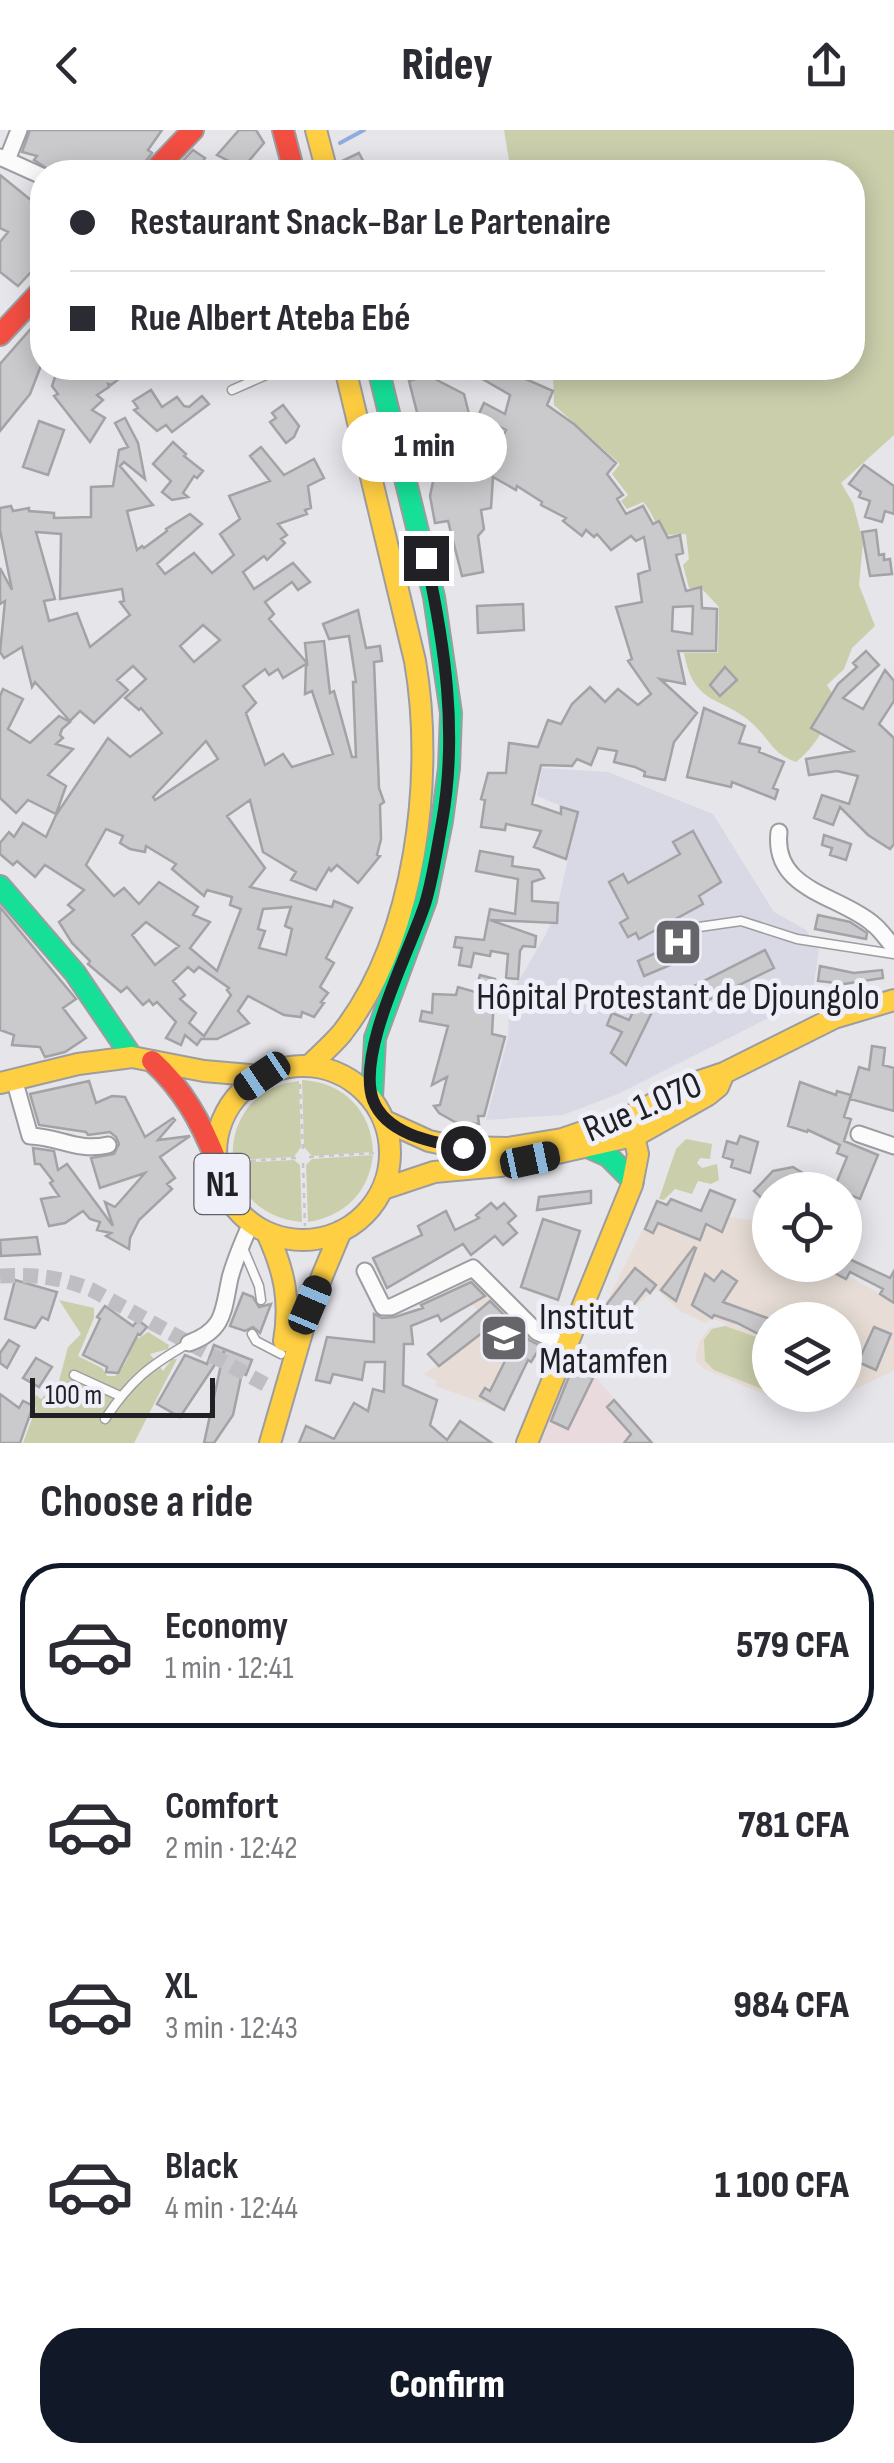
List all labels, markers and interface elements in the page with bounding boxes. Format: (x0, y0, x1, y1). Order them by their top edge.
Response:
icon: back (40, 38, 95, 93)
text: Ridey (402, 38, 492, 93)
icon: share (799, 38, 854, 93)
text: Restaurant Snack-Bar Le Partenaire (130, 200, 611, 245)
text: Rue Albert Ateba Ebé (130, 296, 410, 341)
callout: 1 min (344, 413, 508, 483)
text: 1 min (394, 427, 455, 466)
route end (404, 536, 449, 581)
hospital icon: Hôpital Protestant de Djoungolo (652, 916, 704, 968)
place label: Hôpital Protestant de Djoungolo (476, 975, 880, 1020)
car (229, 1047, 295, 1105)
street label: Rue 1.070 (577, 1062, 708, 1152)
route start (441, 1126, 486, 1171)
car (498, 1139, 562, 1181)
road number: N1 (194, 1154, 250, 1214)
map controls (752, 1172, 862, 1412)
button: locate (752, 1172, 862, 1282)
car (284, 1272, 336, 1338)
place label: Institut Matamfen (539, 1295, 668, 1384)
button: layers (752, 1302, 862, 1412)
school or university icon: Institut Matamfen (478, 1312, 530, 1364)
scale bar (30, 1373, 215, 1418)
text: 100 m (45, 1379, 102, 1412)
text: Choose a ride (40, 1475, 253, 1530)
icon: car (45, 1601, 135, 1691)
text: Economy (165, 1604, 288, 1649)
text: 579 CFA (736, 1623, 849, 1668)
text: 1 min · 12:41 (165, 1649, 293, 1688)
icon: car (45, 1781, 135, 1871)
text: Comfort (165, 1784, 279, 1829)
text: 781 CFA (738, 1803, 849, 1848)
text: 2 min · 12:42 (165, 1829, 298, 1868)
icon: car (45, 1961, 135, 2051)
text: XL (165, 1964, 198, 2009)
text: 984 CFA (733, 1983, 849, 2028)
text: 3 min · 12:43 (165, 2009, 298, 2048)
icon: car (45, 2141, 135, 2231)
text: Black (165, 2144, 238, 2189)
text: 1 100 CFA (715, 2163, 849, 2208)
text: 4 min · 12:44 (165, 2189, 298, 2228)
button: Confirm (40, 2328, 854, 2443)

